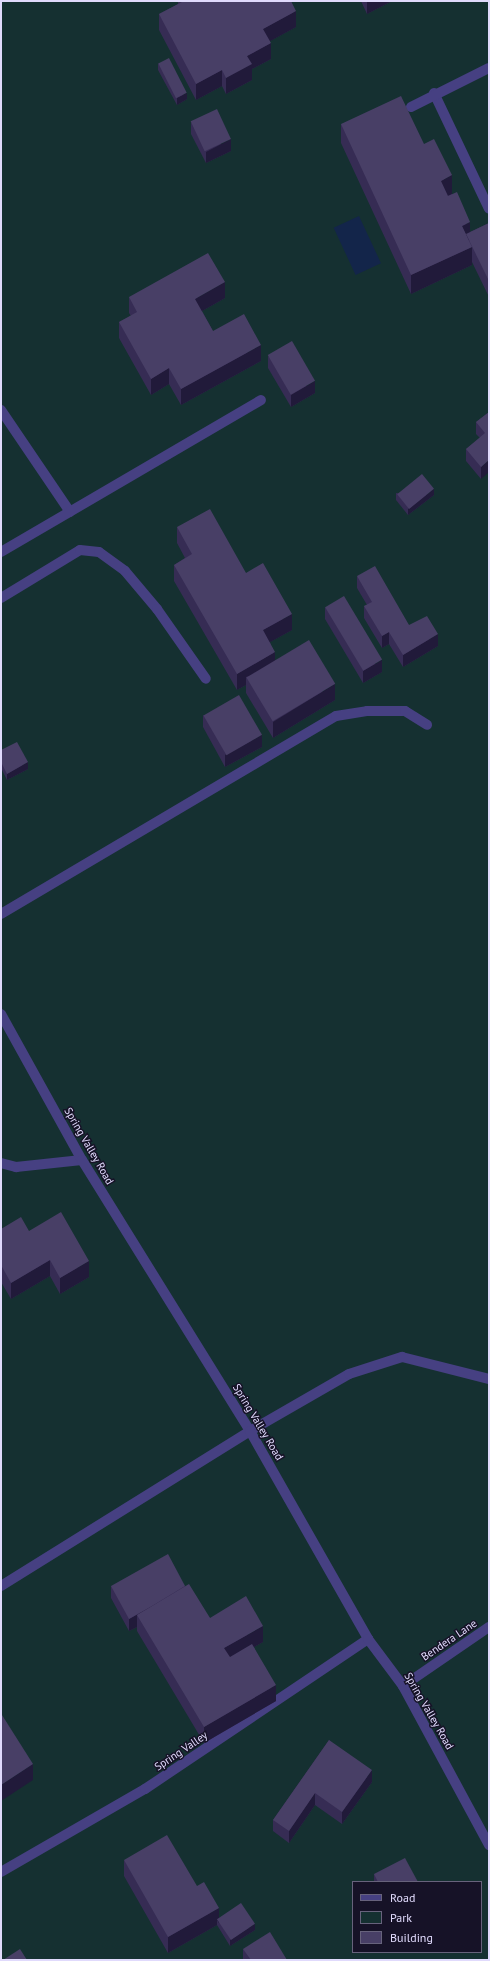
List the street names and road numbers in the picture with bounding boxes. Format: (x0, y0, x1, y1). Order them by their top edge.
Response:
street label: Spring Valley Road (61, 1105, 117, 1187)
street label: Spring Valley Road (230, 1381, 286, 1463)
street label: Bendera Lane (419, 1617, 479, 1663)
street label: Spring Valley Road (401, 1670, 457, 1752)
street label: Spring Valley (152, 1728, 210, 1774)

